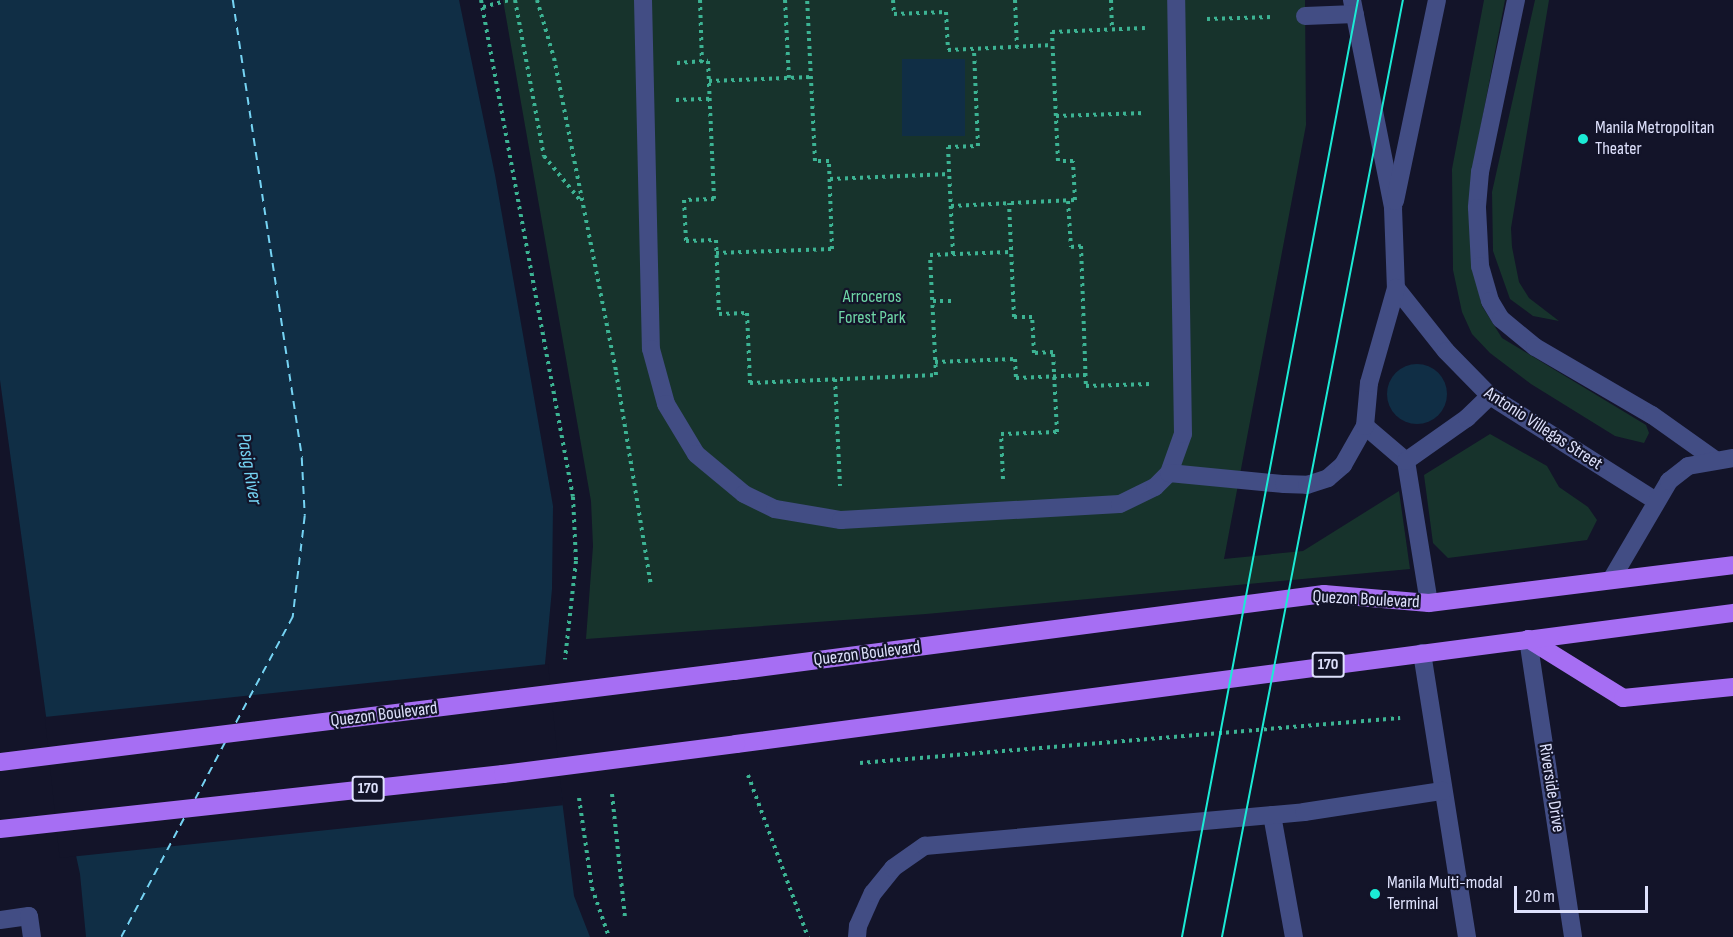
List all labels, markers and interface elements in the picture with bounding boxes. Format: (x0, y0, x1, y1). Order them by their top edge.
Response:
place label: Manila Metropolitan Theater (1595, 118, 1715, 160)
marker: Manila Metropolitan Theater (1576, 132, 1590, 146)
park label: Arroceros Forest Park (838, 287, 906, 330)
street label: Antonio Villegas Street (1480, 383, 1606, 475)
water label: Pasig River (231, 432, 267, 506)
street label: Quezon Boulevard (1312, 586, 1420, 614)
street label: Quezon Boulevard (812, 637, 922, 671)
road number: 170 (1312, 652, 1344, 678)
street label: Quezon Boulevard (329, 698, 439, 732)
street label: Riverside Drive (1533, 742, 1569, 834)
road number: 170 (352, 776, 385, 802)
place label: Manila Multi-modal Terminal (1387, 873, 1503, 916)
scale bar (1517, 874, 1650, 912)
text: 20 m (1525, 886, 1555, 907)
marker: Manila Multi-modal Terminal (1368, 887, 1382, 901)

